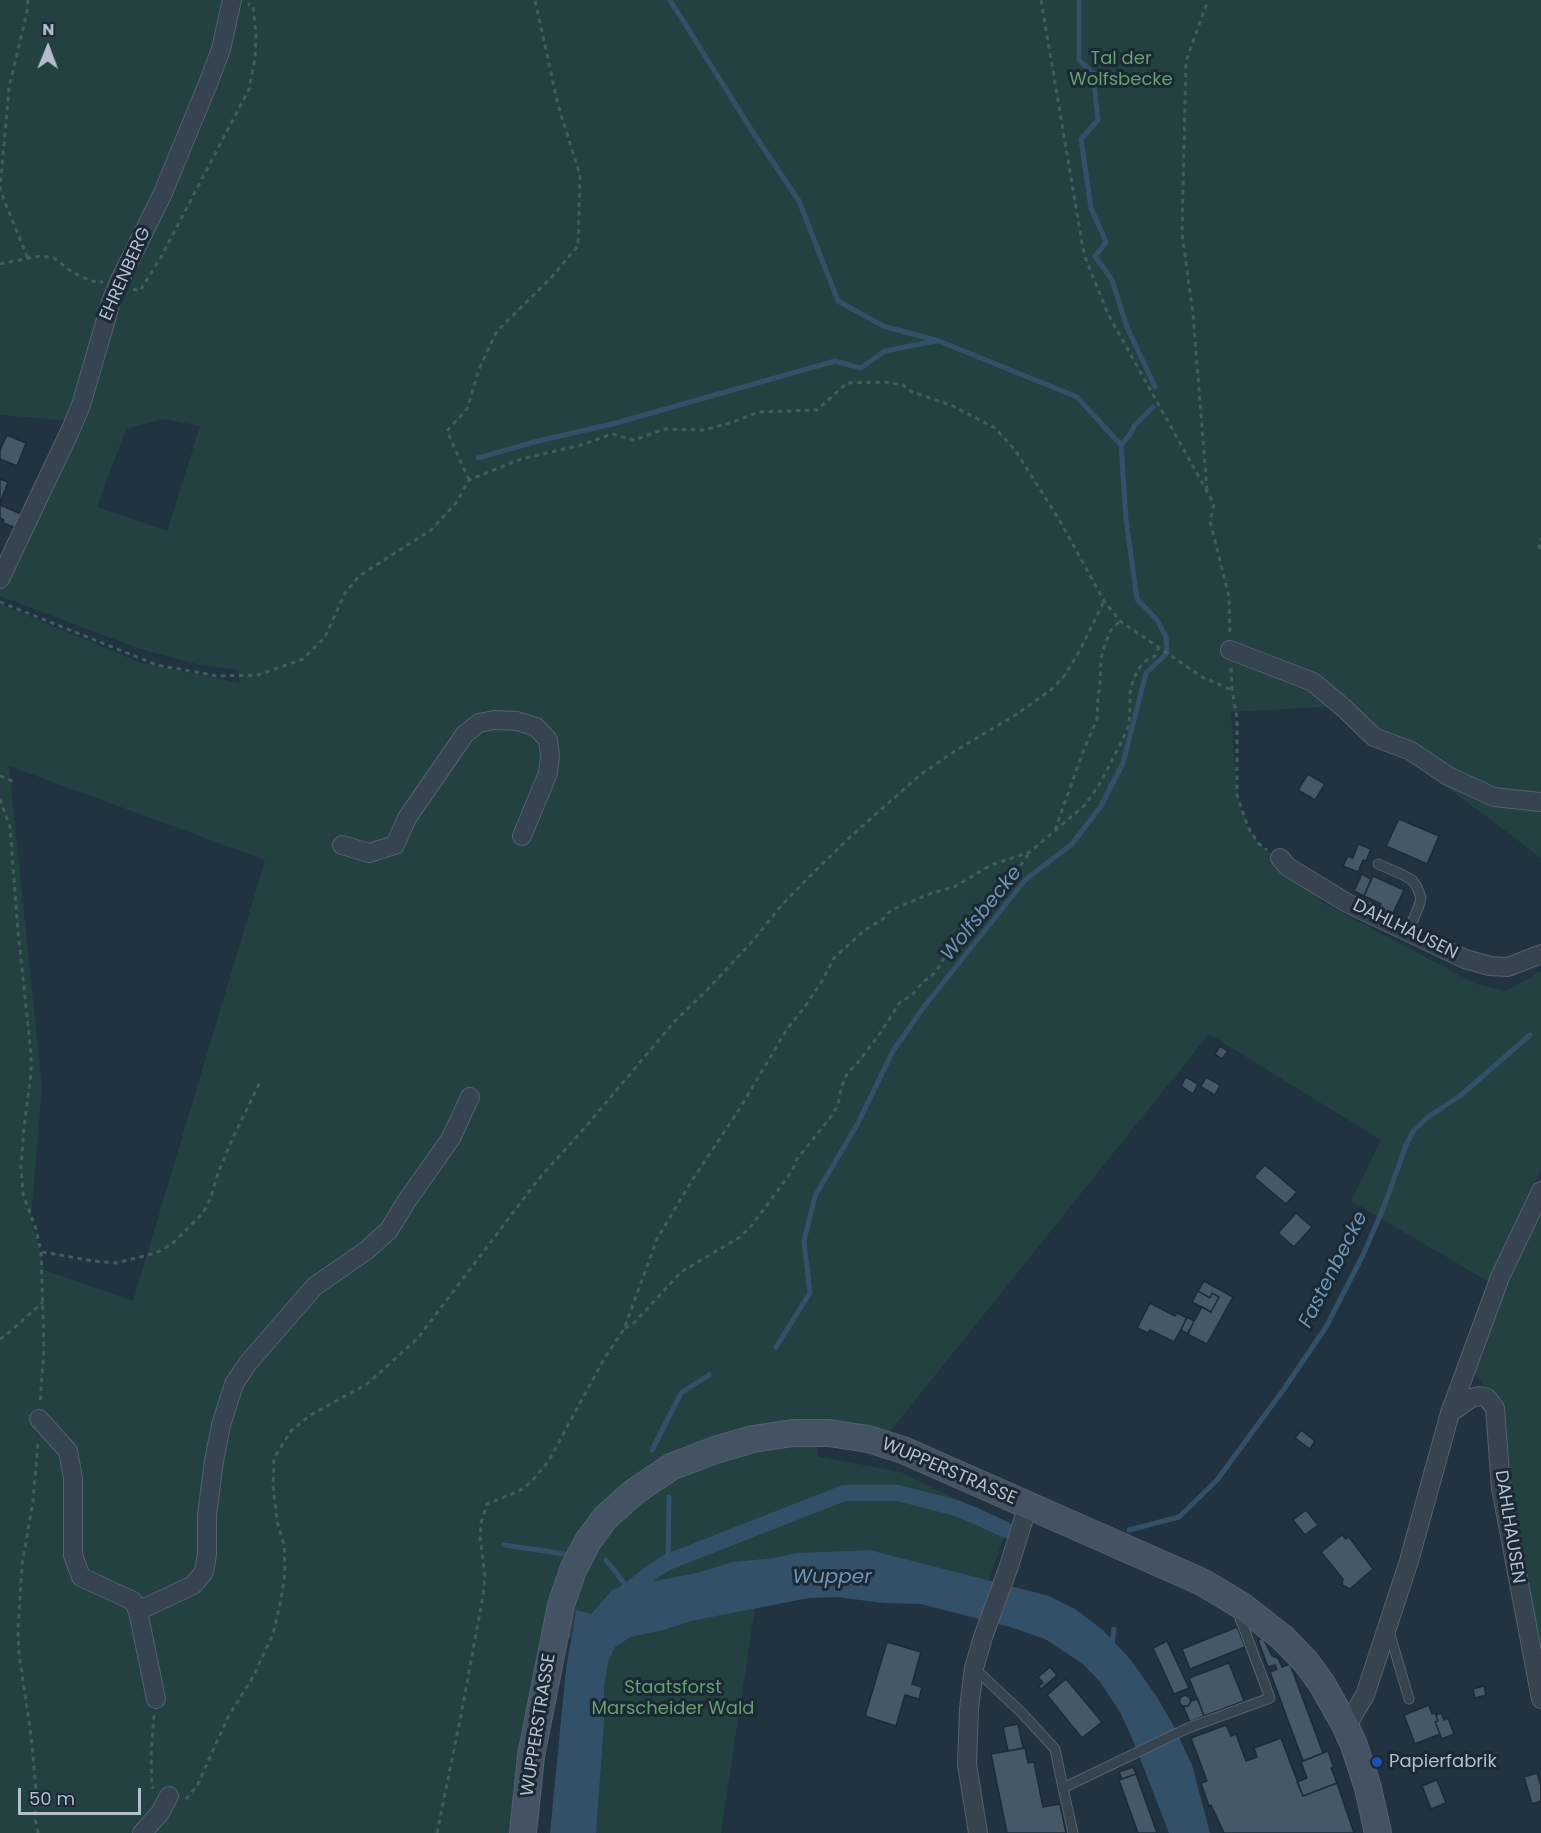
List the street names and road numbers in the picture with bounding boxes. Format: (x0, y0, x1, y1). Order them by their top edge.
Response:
street label: EHRENBERG (96, 224, 156, 324)
street label: DAHLHAUSEN (1349, 895, 1461, 965)
street label: WUPPERSTRASSE (878, 1434, 1020, 1510)
street label: DAHLHAUSEN (1489, 1469, 1529, 1585)
street label: WUPPERSTRASSE (517, 1652, 561, 1798)

